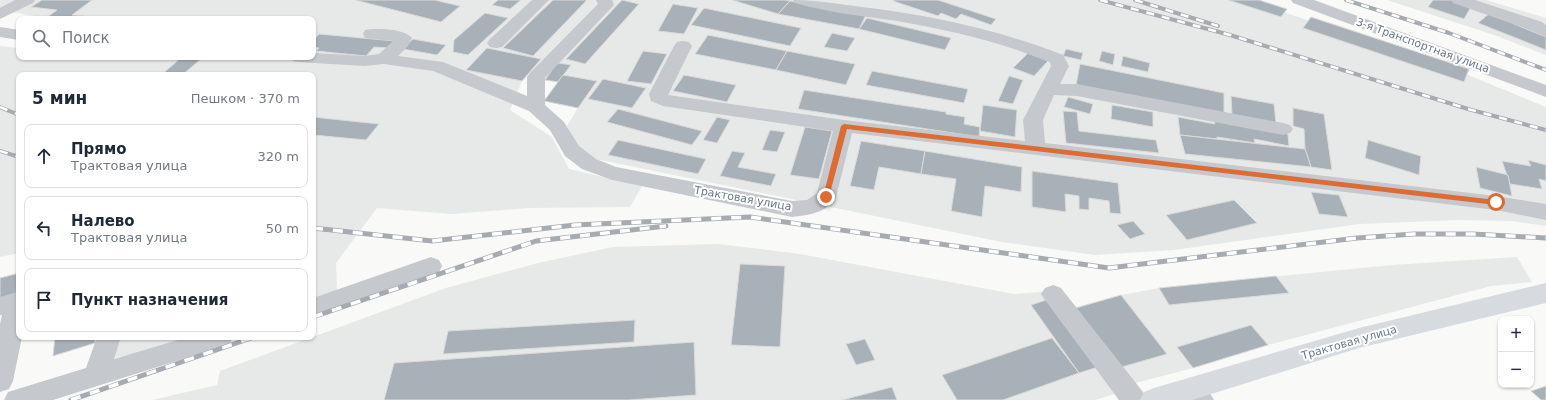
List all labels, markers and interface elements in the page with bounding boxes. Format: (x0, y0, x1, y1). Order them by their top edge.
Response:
street label: 3-я Транспортная улица (1354, 15, 1491, 76)
search box (16, 16, 316, 60)
icon: search (30, 27, 52, 49)
text: Поиск (62, 29, 110, 47)
text: 5 мин (32, 88, 87, 108)
text: Пешком · 370 m (191, 91, 300, 106)
text: Прямо (71, 140, 127, 158)
icon: ahead (33, 145, 55, 167)
text: 320 m (257, 149, 299, 164)
text: Трактовая улица (71, 158, 187, 173)
street label: Трактовая улица (692, 183, 793, 213)
route end (817, 188, 835, 206)
route start (1487, 193, 1505, 211)
text: Налево (71, 212, 135, 230)
icon: left (33, 217, 55, 239)
text: 50 m (266, 221, 299, 236)
text: Трактовая улица (71, 230, 187, 245)
icon: arrive (33, 289, 55, 311)
text: Пункт назначения (71, 291, 228, 309)
map controls (1498, 316, 1534, 388)
button: + (1498, 316, 1534, 352)
street label: Трактовая улица (1299, 323, 1398, 363)
button: − (1498, 352, 1534, 388)

